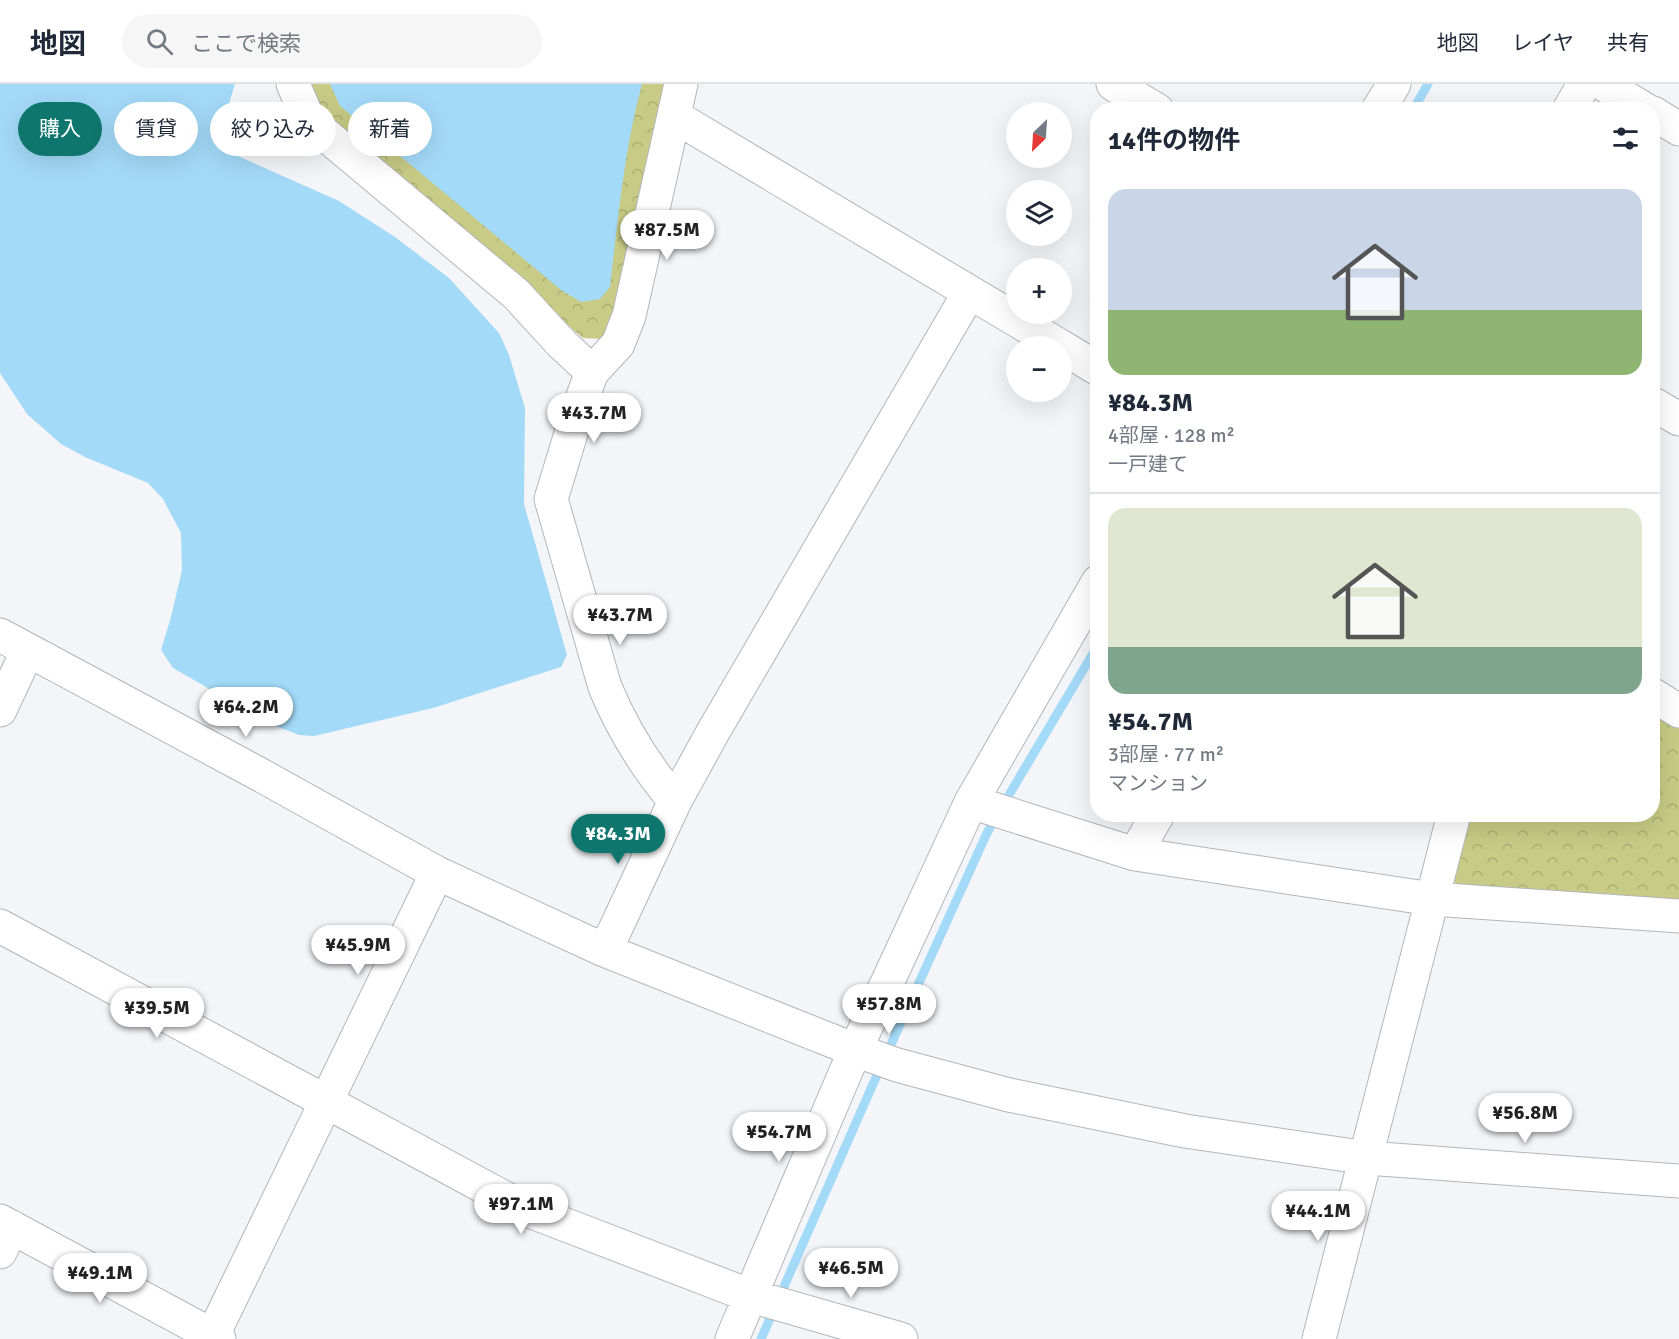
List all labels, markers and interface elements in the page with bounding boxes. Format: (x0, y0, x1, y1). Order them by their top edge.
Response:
search box (122, 14, 542, 68)
icon: search (143, 25, 176, 58)
text: 地図 (30, 27, 86, 61)
text: ここで検索 (191, 30, 301, 57)
text: 地図 (1437, 30, 1479, 56)
text: レイヤ (1512, 30, 1574, 56)
text: 共有 (1607, 30, 1649, 56)
chip: 購入 (18, 102, 102, 156)
chip: 賃貸 (114, 102, 198, 156)
chip: 絞り込み (210, 102, 336, 156)
chip: 新着 (348, 102, 432, 156)
north arrow (1006, 102, 1072, 168)
map controls (1006, 102, 1072, 402)
icon: filters (1609, 122, 1642, 155)
text: 14件の物件 (1108, 125, 1240, 157)
button: layers (1006, 180, 1072, 246)
pin: ¥87.5M (618, 210, 716, 261)
text: ¥87.5M (634, 217, 700, 242)
icon: home (1321, 228, 1429, 336)
button: + (1006, 258, 1072, 324)
button: − (1006, 336, 1072, 402)
text: ¥84.3M (1108, 387, 1193, 419)
pin: ¥43.7M (545, 393, 643, 444)
text: ¥43.7M (561, 400, 627, 425)
text: 4部屋 · 128 m² (1108, 423, 1235, 448)
text: 一戸建て (1108, 452, 1188, 477)
icon: home (1321, 547, 1429, 655)
pin: ¥43.7M (571, 595, 669, 646)
text: ¥43.7M (587, 602, 653, 627)
pin: ¥64.2M (197, 687, 295, 738)
text: ¥64.2M (213, 694, 279, 719)
text: ¥54.7M (1108, 706, 1193, 738)
text: 3部屋 · 77 m² (1108, 742, 1224, 767)
text: マンション (1108, 771, 1208, 796)
pin: ¥84.3M (569, 814, 667, 865)
text: ¥84.3M (585, 821, 651, 846)
pin: ¥45.9M (309, 925, 407, 976)
text: ¥45.9M (325, 932, 391, 957)
pin: ¥57.8M (840, 984, 938, 1035)
pin: ¥39.5M (108, 988, 206, 1039)
text: ¥57.8M (856, 991, 922, 1016)
text: ¥39.5M (124, 995, 190, 1020)
pin: ¥56.8M (1476, 1093, 1574, 1144)
text: ¥56.8M (1492, 1100, 1558, 1125)
pin: ¥54.7M (730, 1112, 828, 1163)
text: ¥54.7M (746, 1119, 812, 1144)
pin: ¥97.1M (472, 1184, 570, 1235)
text: ¥97.1M (488, 1191, 554, 1216)
pin: ¥44.1M (1269, 1191, 1367, 1242)
text: ¥44.1M (1285, 1198, 1351, 1223)
pin: ¥46.5M (802, 1248, 900, 1299)
pin: ¥49.1M (51, 1253, 149, 1304)
text: ¥46.5M (818, 1255, 884, 1280)
text: ¥49.1M (67, 1260, 133, 1285)

